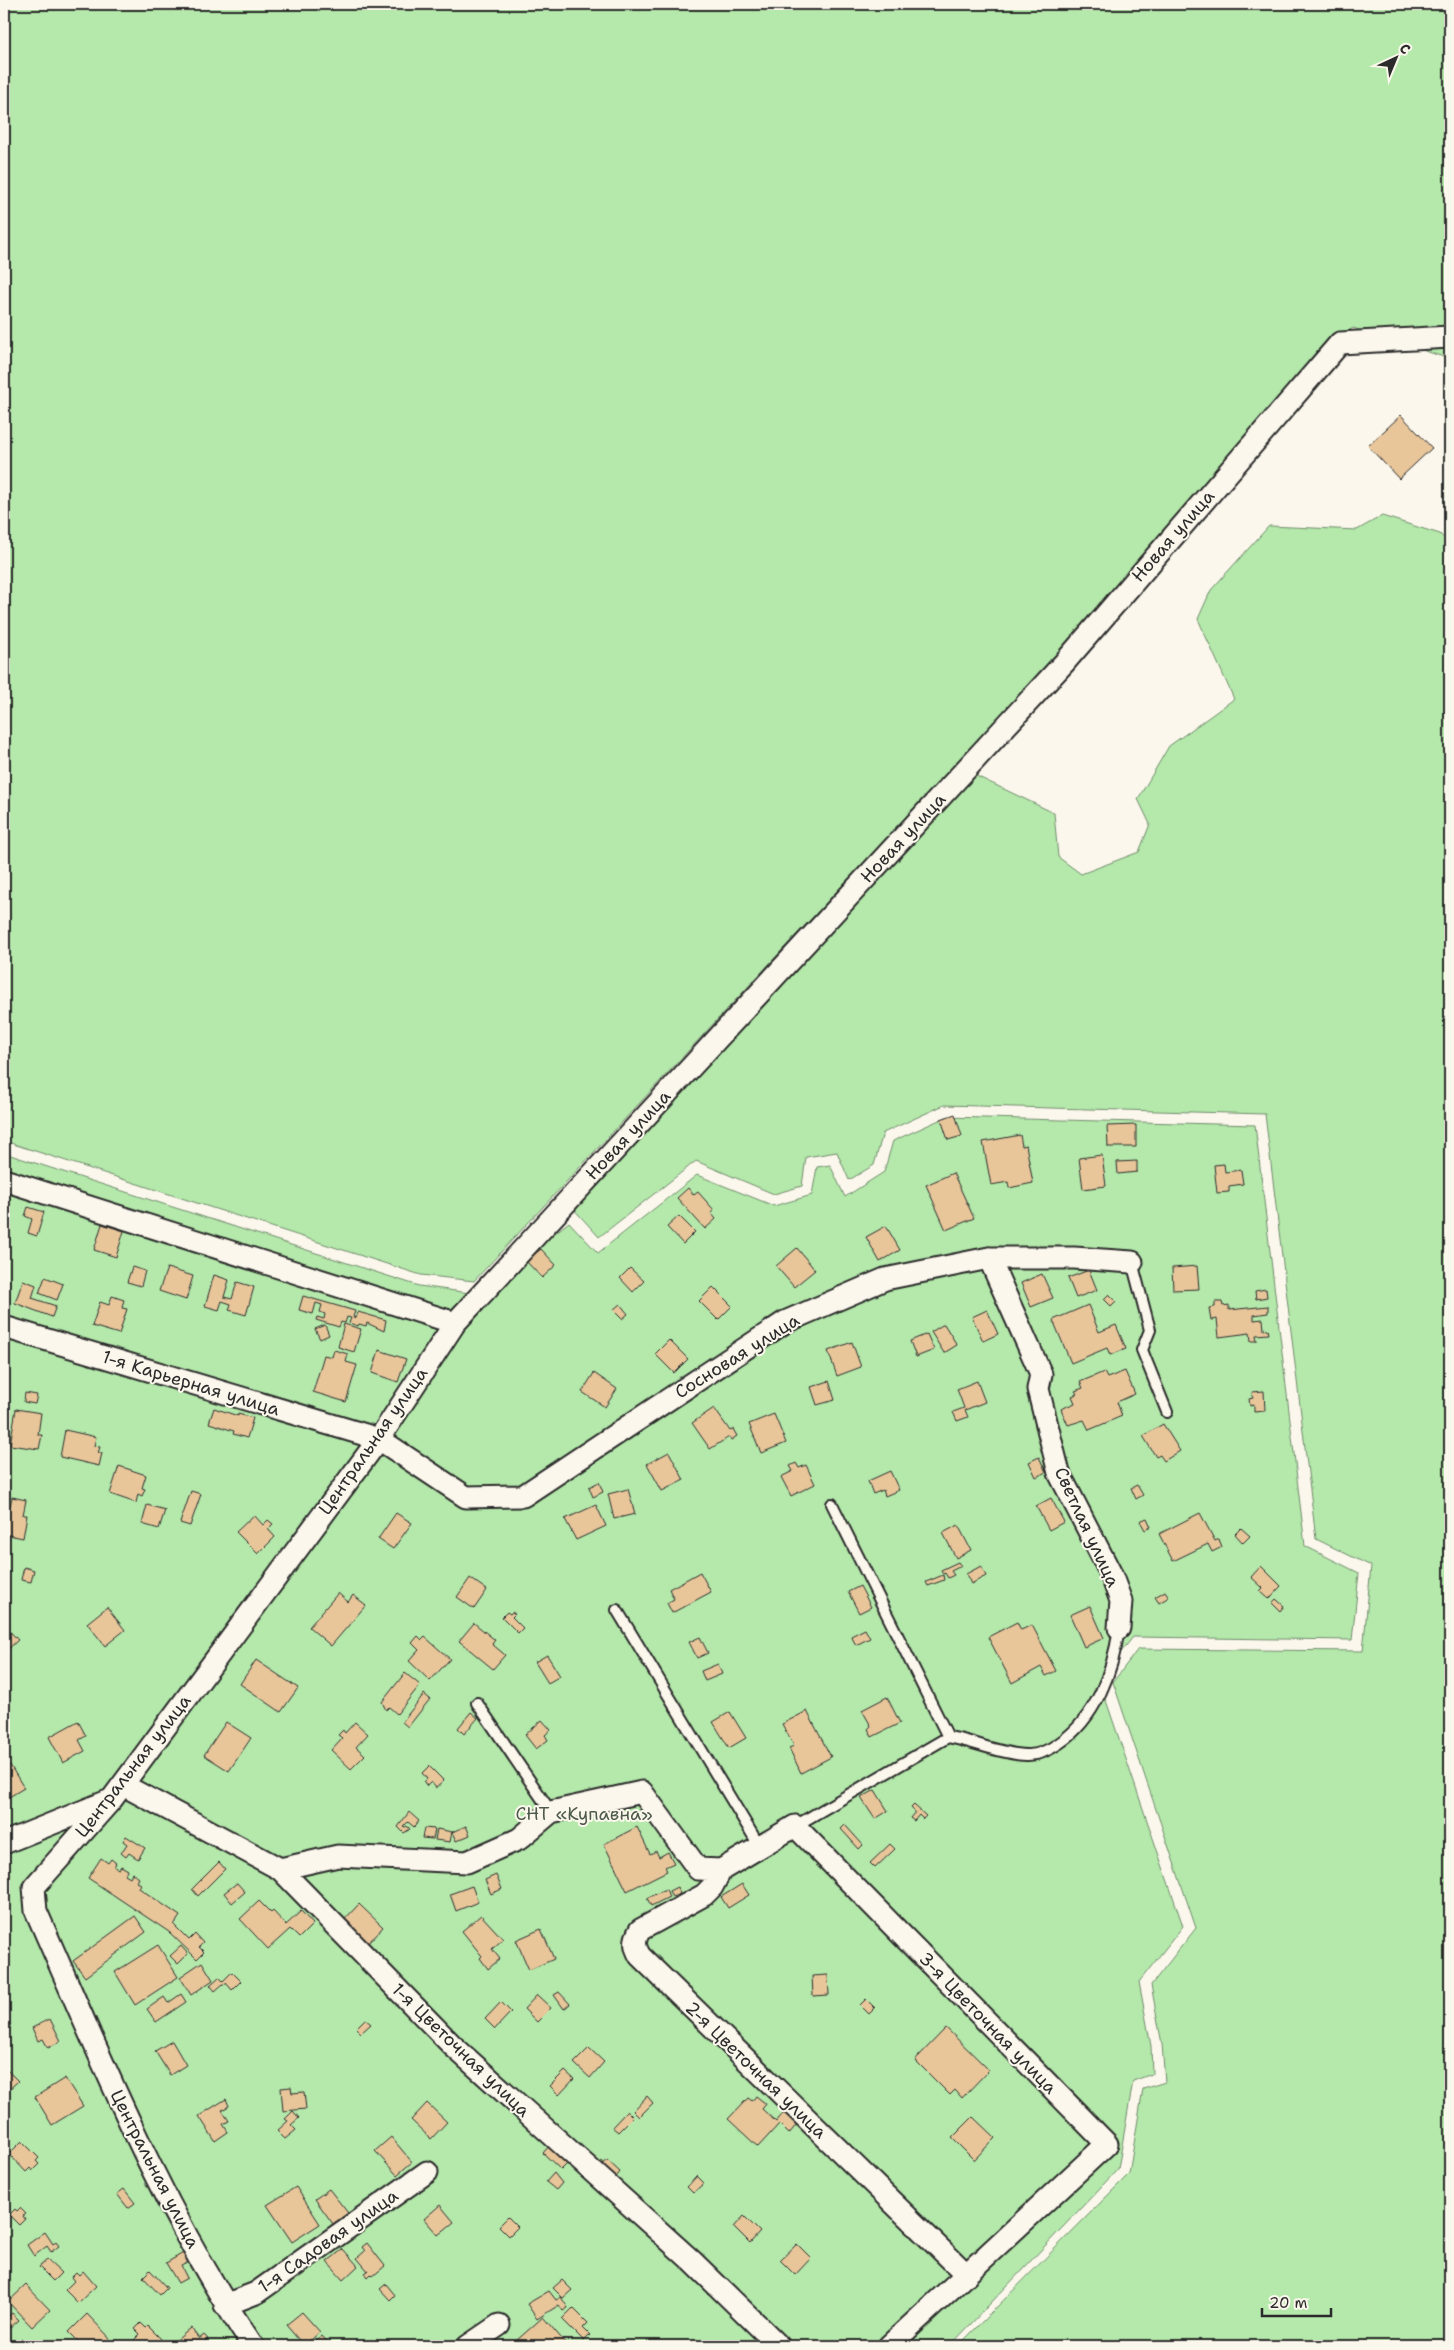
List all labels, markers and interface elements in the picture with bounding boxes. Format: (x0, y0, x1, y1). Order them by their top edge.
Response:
north arrow (1372, 32, 1422, 82)
text: С (1396, 39, 1414, 58)
street label: Новая улица (1126, 485, 1220, 587)
street label: Новая улица (855, 788, 951, 888)
street label: Новая улица (580, 1085, 676, 1185)
street label: Сосновая улица (670, 1308, 804, 1404)
street label: 1-я Карьерная улица (99, 1345, 283, 1421)
street label: Центральная улица (313, 1362, 433, 1520)
street label: Светлая улица (1049, 1463, 1125, 1591)
street label: Центральная улица (70, 1690, 196, 1842)
park label: СНТ «Купавна» (515, 1802, 653, 1826)
street label: 3-я Цветочная улица (914, 1947, 1062, 2099)
street label: 1-я Цветочная улица (387, 1978, 535, 2122)
street label: 2-я Цветочная улица (680, 1996, 832, 2144)
street label: Центральная улица (105, 2086, 205, 2252)
street label: 1-я Садовая улица (253, 2184, 403, 2298)
scale bar (1262, 2285, 1330, 2317)
text: 20 m (1269, 2293, 1308, 2313)

